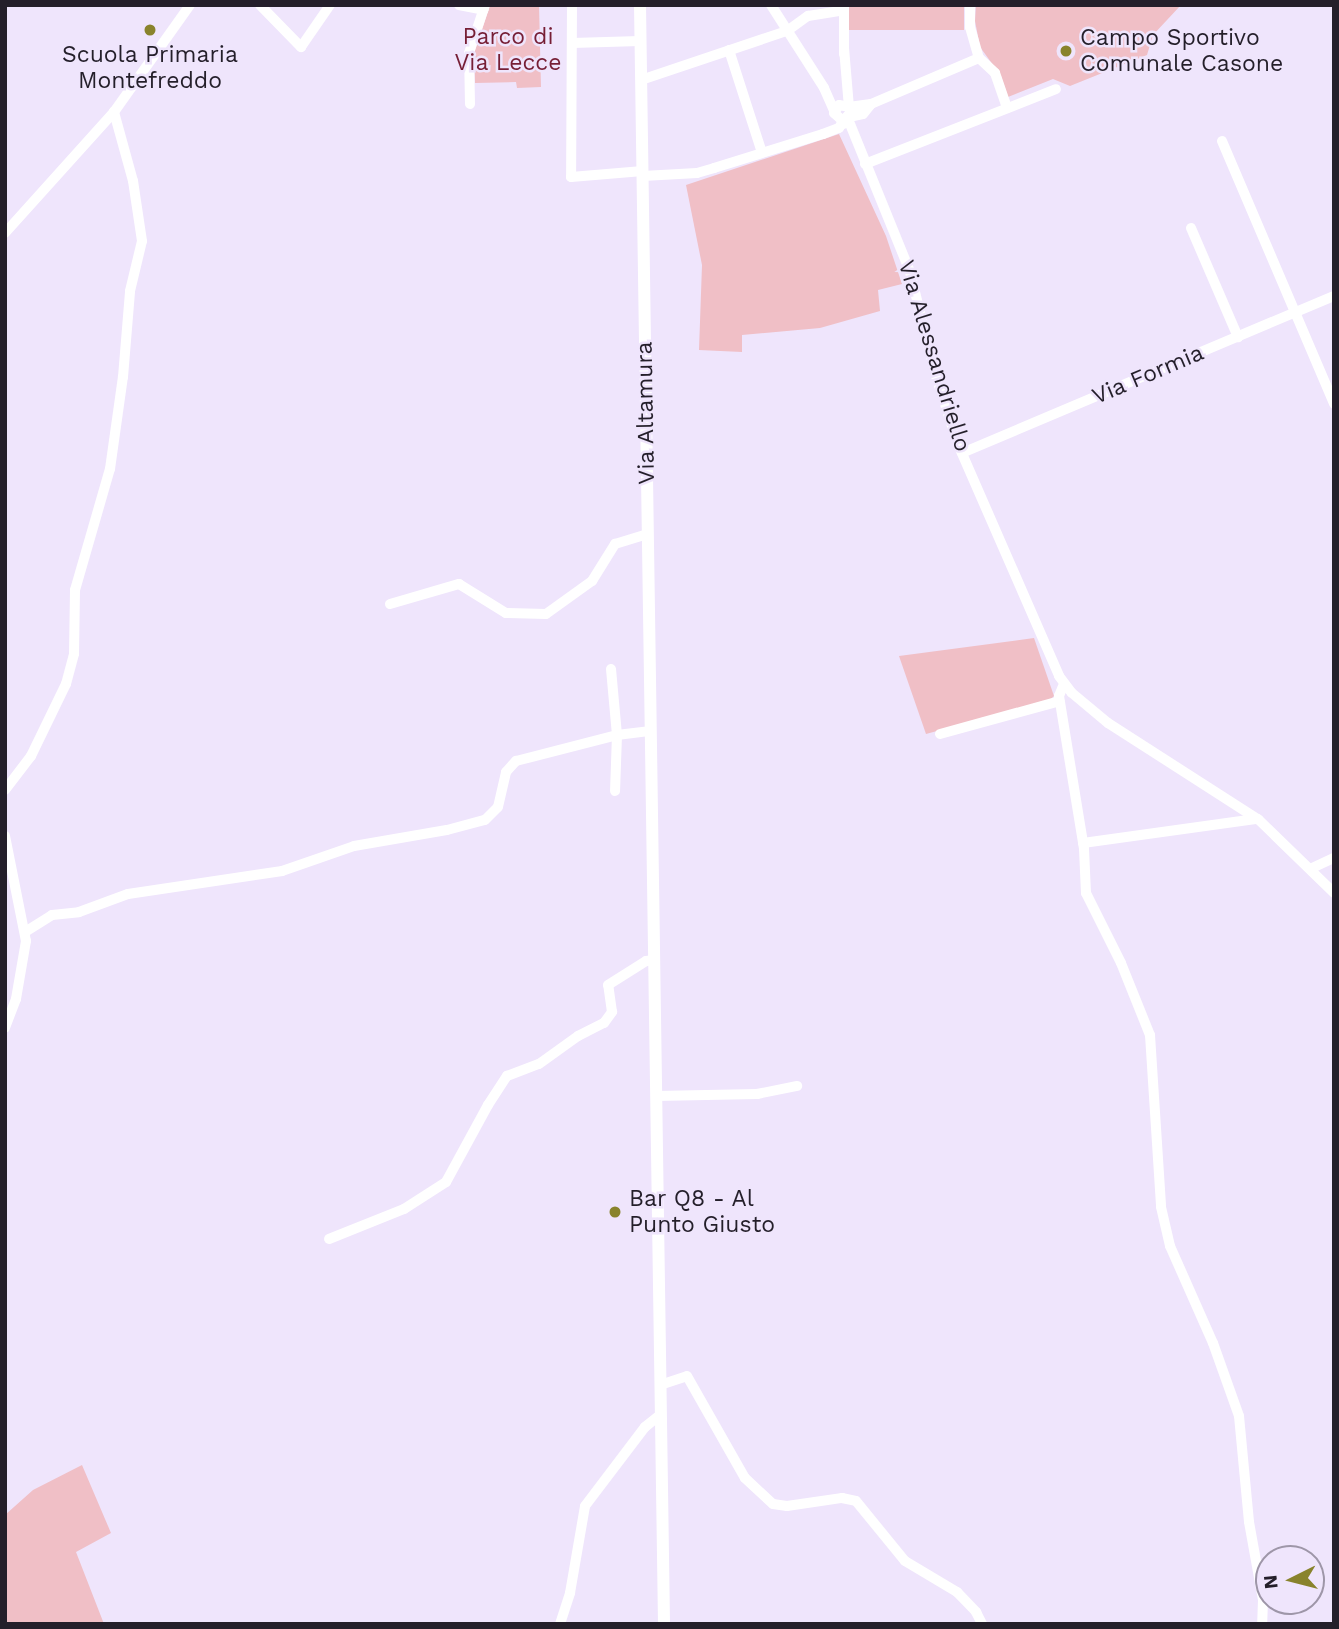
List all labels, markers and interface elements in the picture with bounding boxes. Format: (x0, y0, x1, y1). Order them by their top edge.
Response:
marker: Scuola Primaria Montefreddo (142, 22, 158, 38)
park label: Parco di Via Lecce (454, 23, 562, 77)
place label: Campo Sportivo Comunale Casone (1080, 24, 1283, 78)
place label: Scuola Primaria Montefreddo (62, 41, 238, 95)
marker: Campo Sportivo Comunale Casone (1058, 43, 1074, 59)
street label: Via Alessandriello (892, 256, 976, 456)
street label: Via Formia (1088, 339, 1208, 411)
street label: Via Altamura (631, 341, 661, 485)
place label: Bar Q8 - Al Punto Giusto (629, 1185, 775, 1239)
marker: Bar Q8 - Al Punto Giusto (607, 1204, 623, 1220)
north arrow (1255, 1545, 1325, 1615)
text: N (1258, 1574, 1283, 1590)

